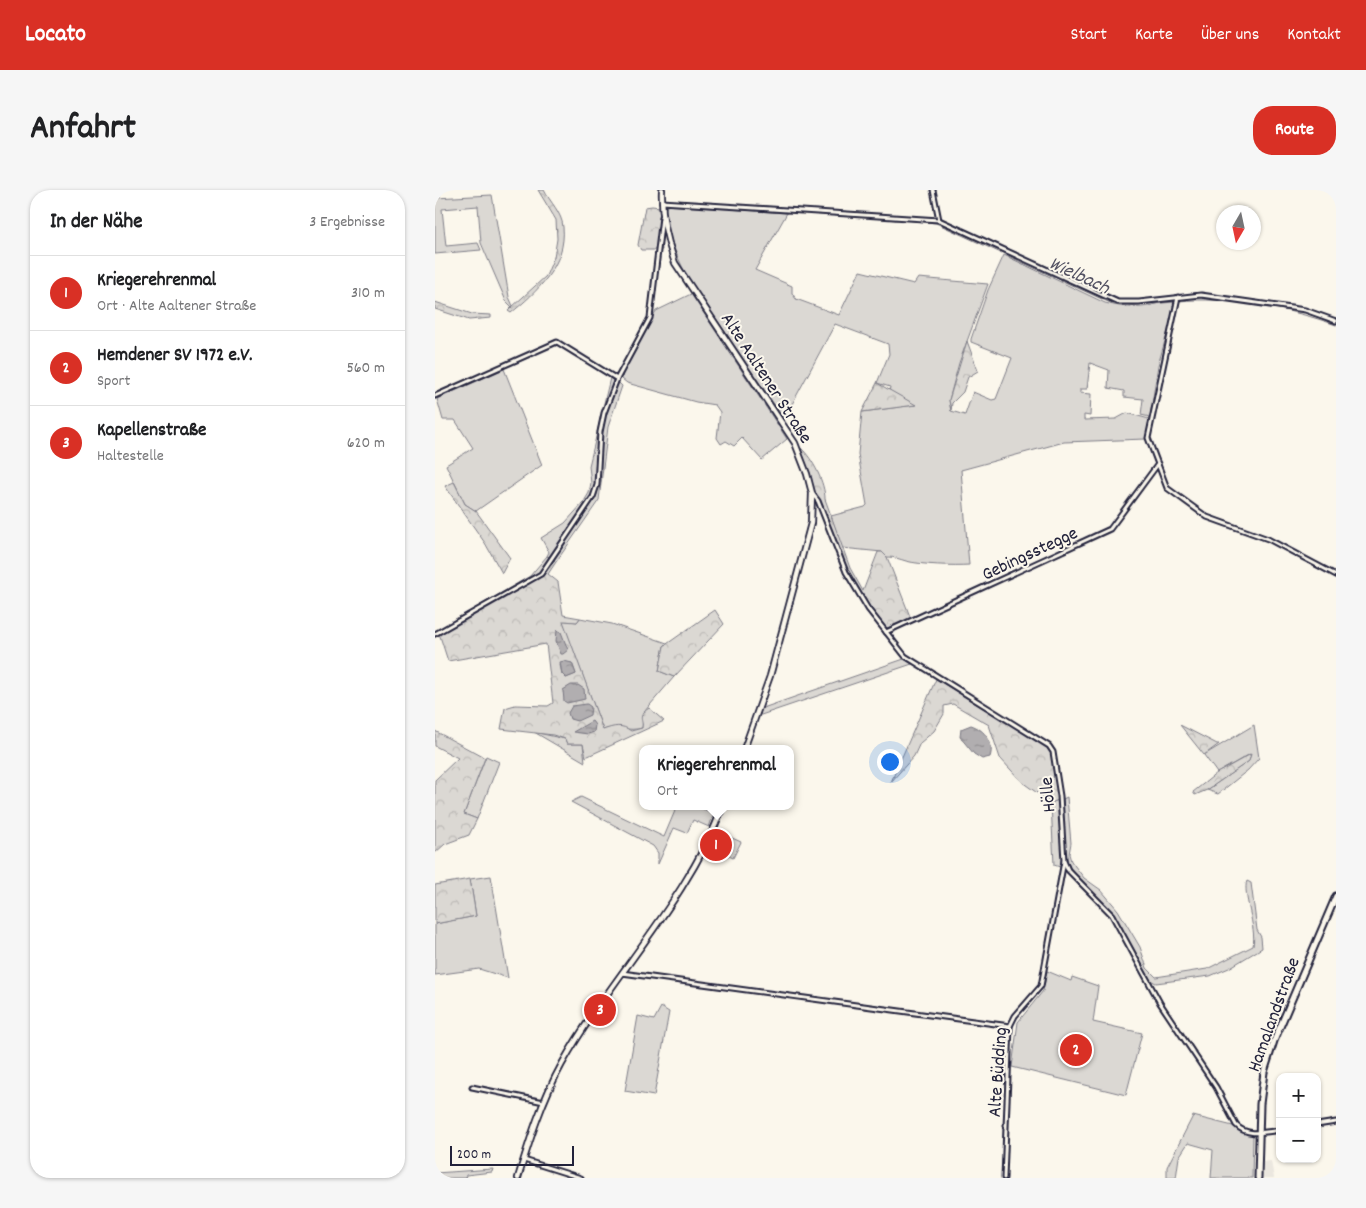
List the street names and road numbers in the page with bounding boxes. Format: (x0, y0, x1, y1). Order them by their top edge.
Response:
street label: Alte Aaltener Straße (713, 308, 818, 450)
street label: Gebingsstegge (978, 521, 1083, 589)
street label: Hölle (1034, 776, 1064, 814)
street label: Hamalandstraße (1242, 954, 1309, 1076)
street label: Alte Büdding (983, 1026, 1016, 1118)

